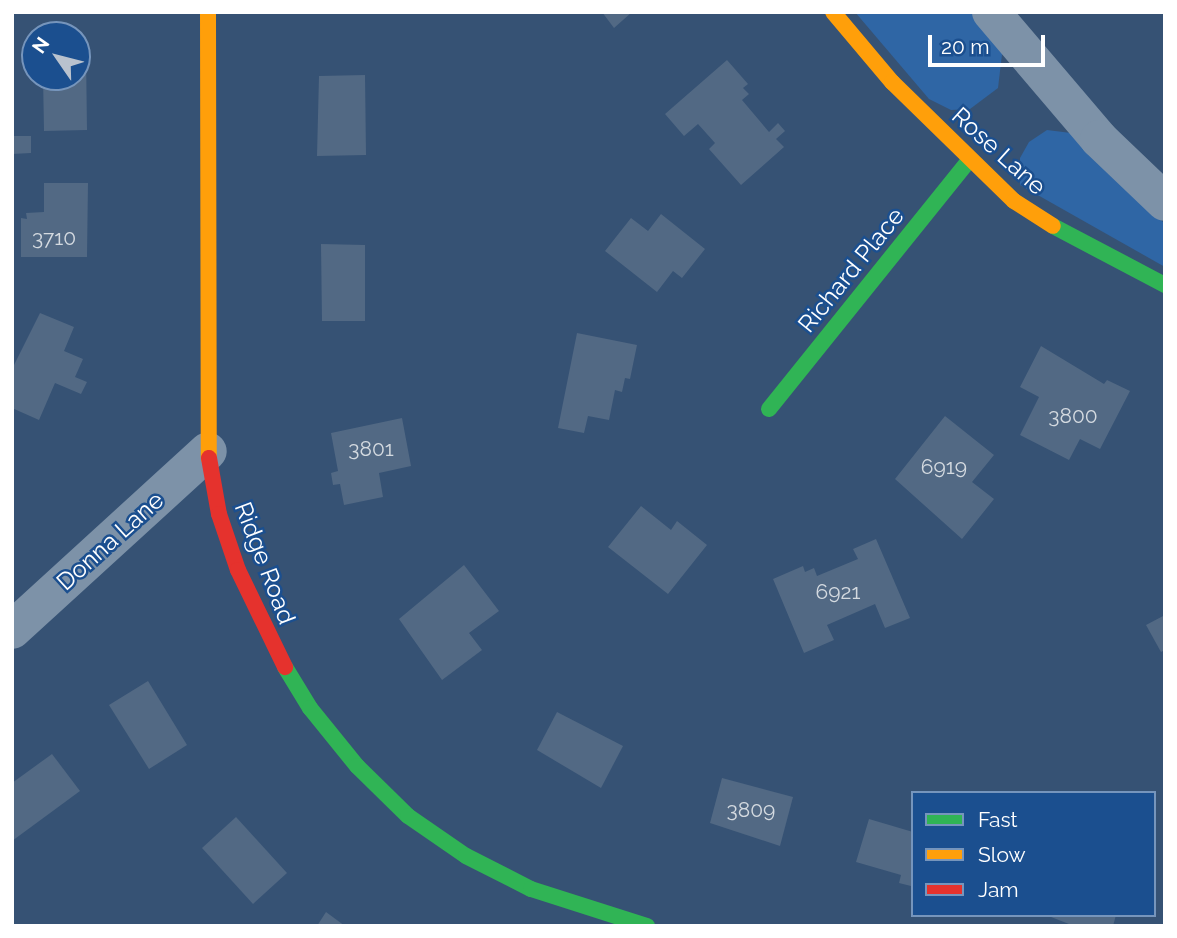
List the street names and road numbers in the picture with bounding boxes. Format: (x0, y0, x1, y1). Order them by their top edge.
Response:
street label: Rose Lane (946, 101, 1052, 201)
street label: Richard Place (792, 202, 910, 338)
street label: Donna Lane (51, 486, 169, 596)
street label: Ridge Road (229, 498, 301, 628)

